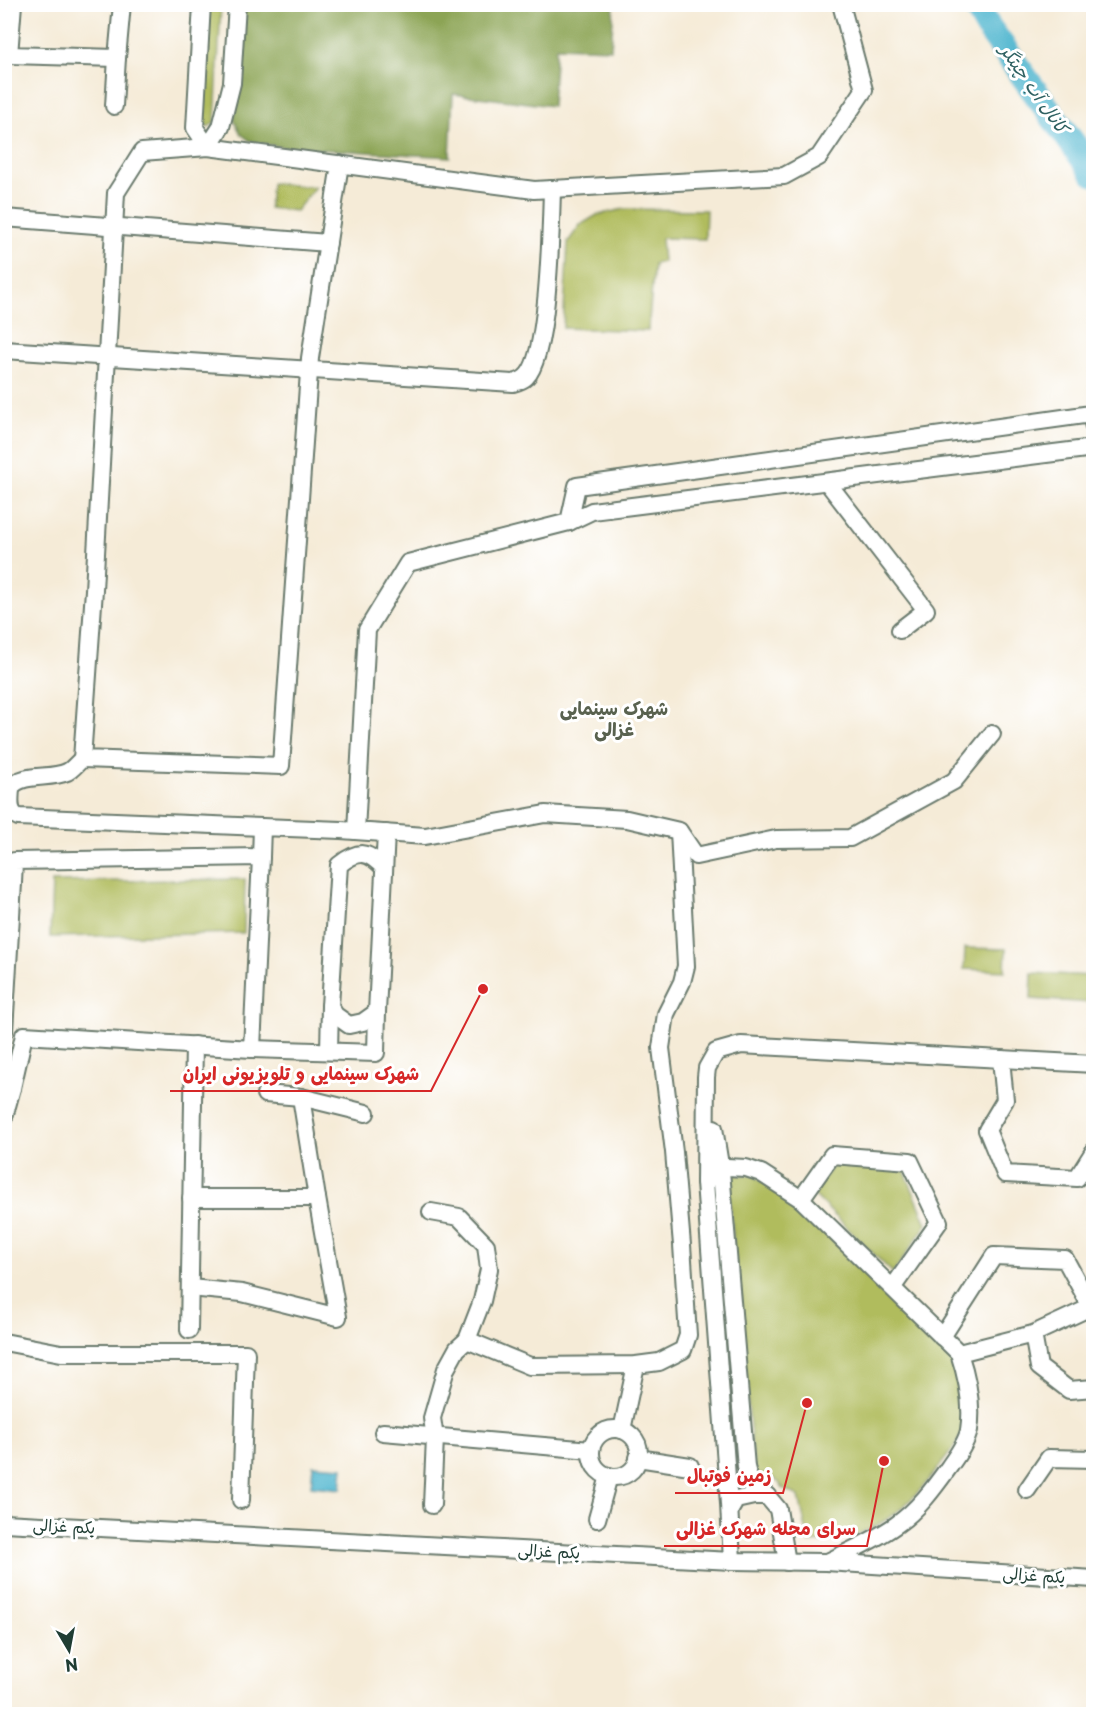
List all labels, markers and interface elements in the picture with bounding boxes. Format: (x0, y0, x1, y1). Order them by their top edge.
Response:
water label: کانال آب چیتگر (993, 36, 1078, 141)
district label: شهرک سینمایی غزالی (560, 694, 668, 742)
callout: شهرک سینمایی و تلویزیونی ایران (170, 1055, 431, 1091)
text: شهرک سینمایی و تلویزیونی ایران (183, 1059, 419, 1086)
callout: زمین فوتبال (675, 1457, 783, 1493)
text: زمین فوتبال (687, 1461, 771, 1488)
callout: سرای محله شهرک غزالی (664, 1510, 867, 1546)
street label: یکم غزالی (32, 1511, 96, 1541)
text: سرای محله شهرک غزالی (676, 1514, 856, 1541)
street label: یکم غزالی (517, 1536, 581, 1566)
street label: یکم غزالی (1002, 1560, 1066, 1590)
north arrow (39, 1620, 99, 1680)
text: N (63, 1653, 80, 1679)

